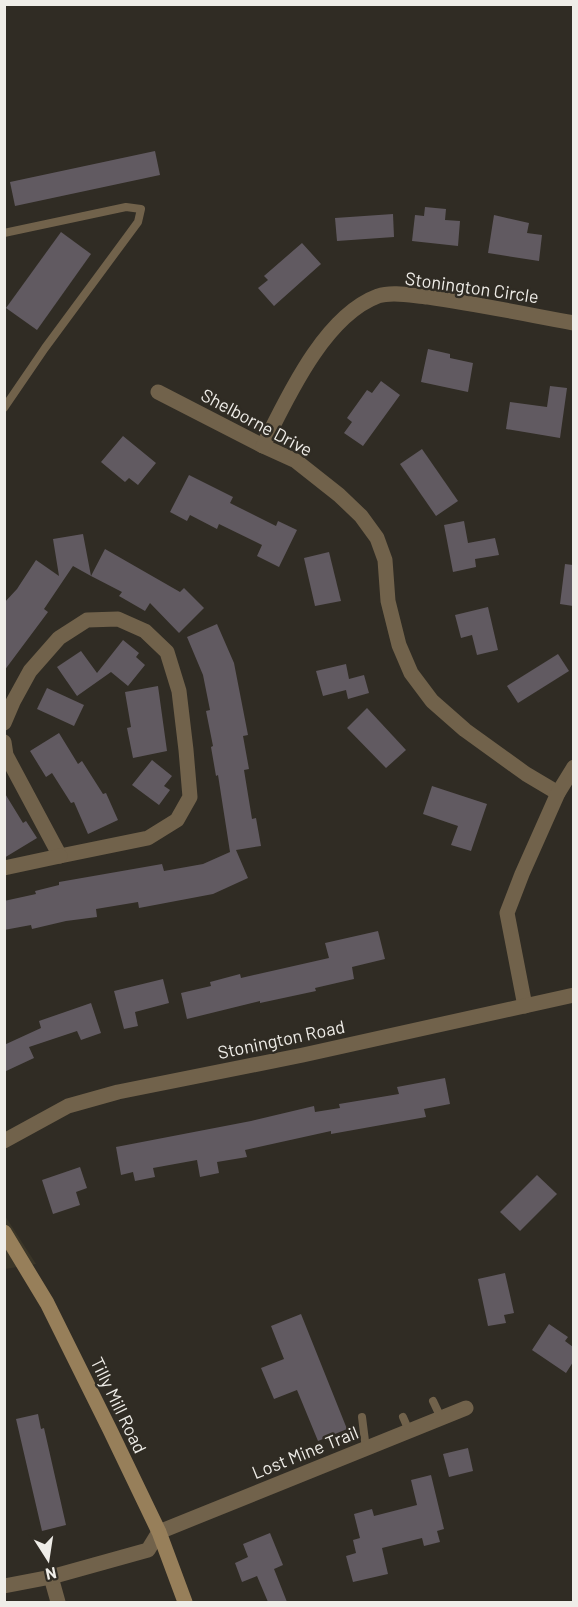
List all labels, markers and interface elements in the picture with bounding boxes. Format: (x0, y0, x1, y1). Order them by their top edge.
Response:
street label: Stonington Circle (404, 267, 540, 307)
street label: Shelborne Drive (198, 383, 316, 461)
street label: Stonington Road (215, 1015, 347, 1063)
street label: Tilly Mill Road (86, 1353, 152, 1457)
street label: Lost Mine Trail (249, 1421, 361, 1483)
north arrow (18, 1529, 78, 1589)
text: N (44, 1564, 58, 1585)

